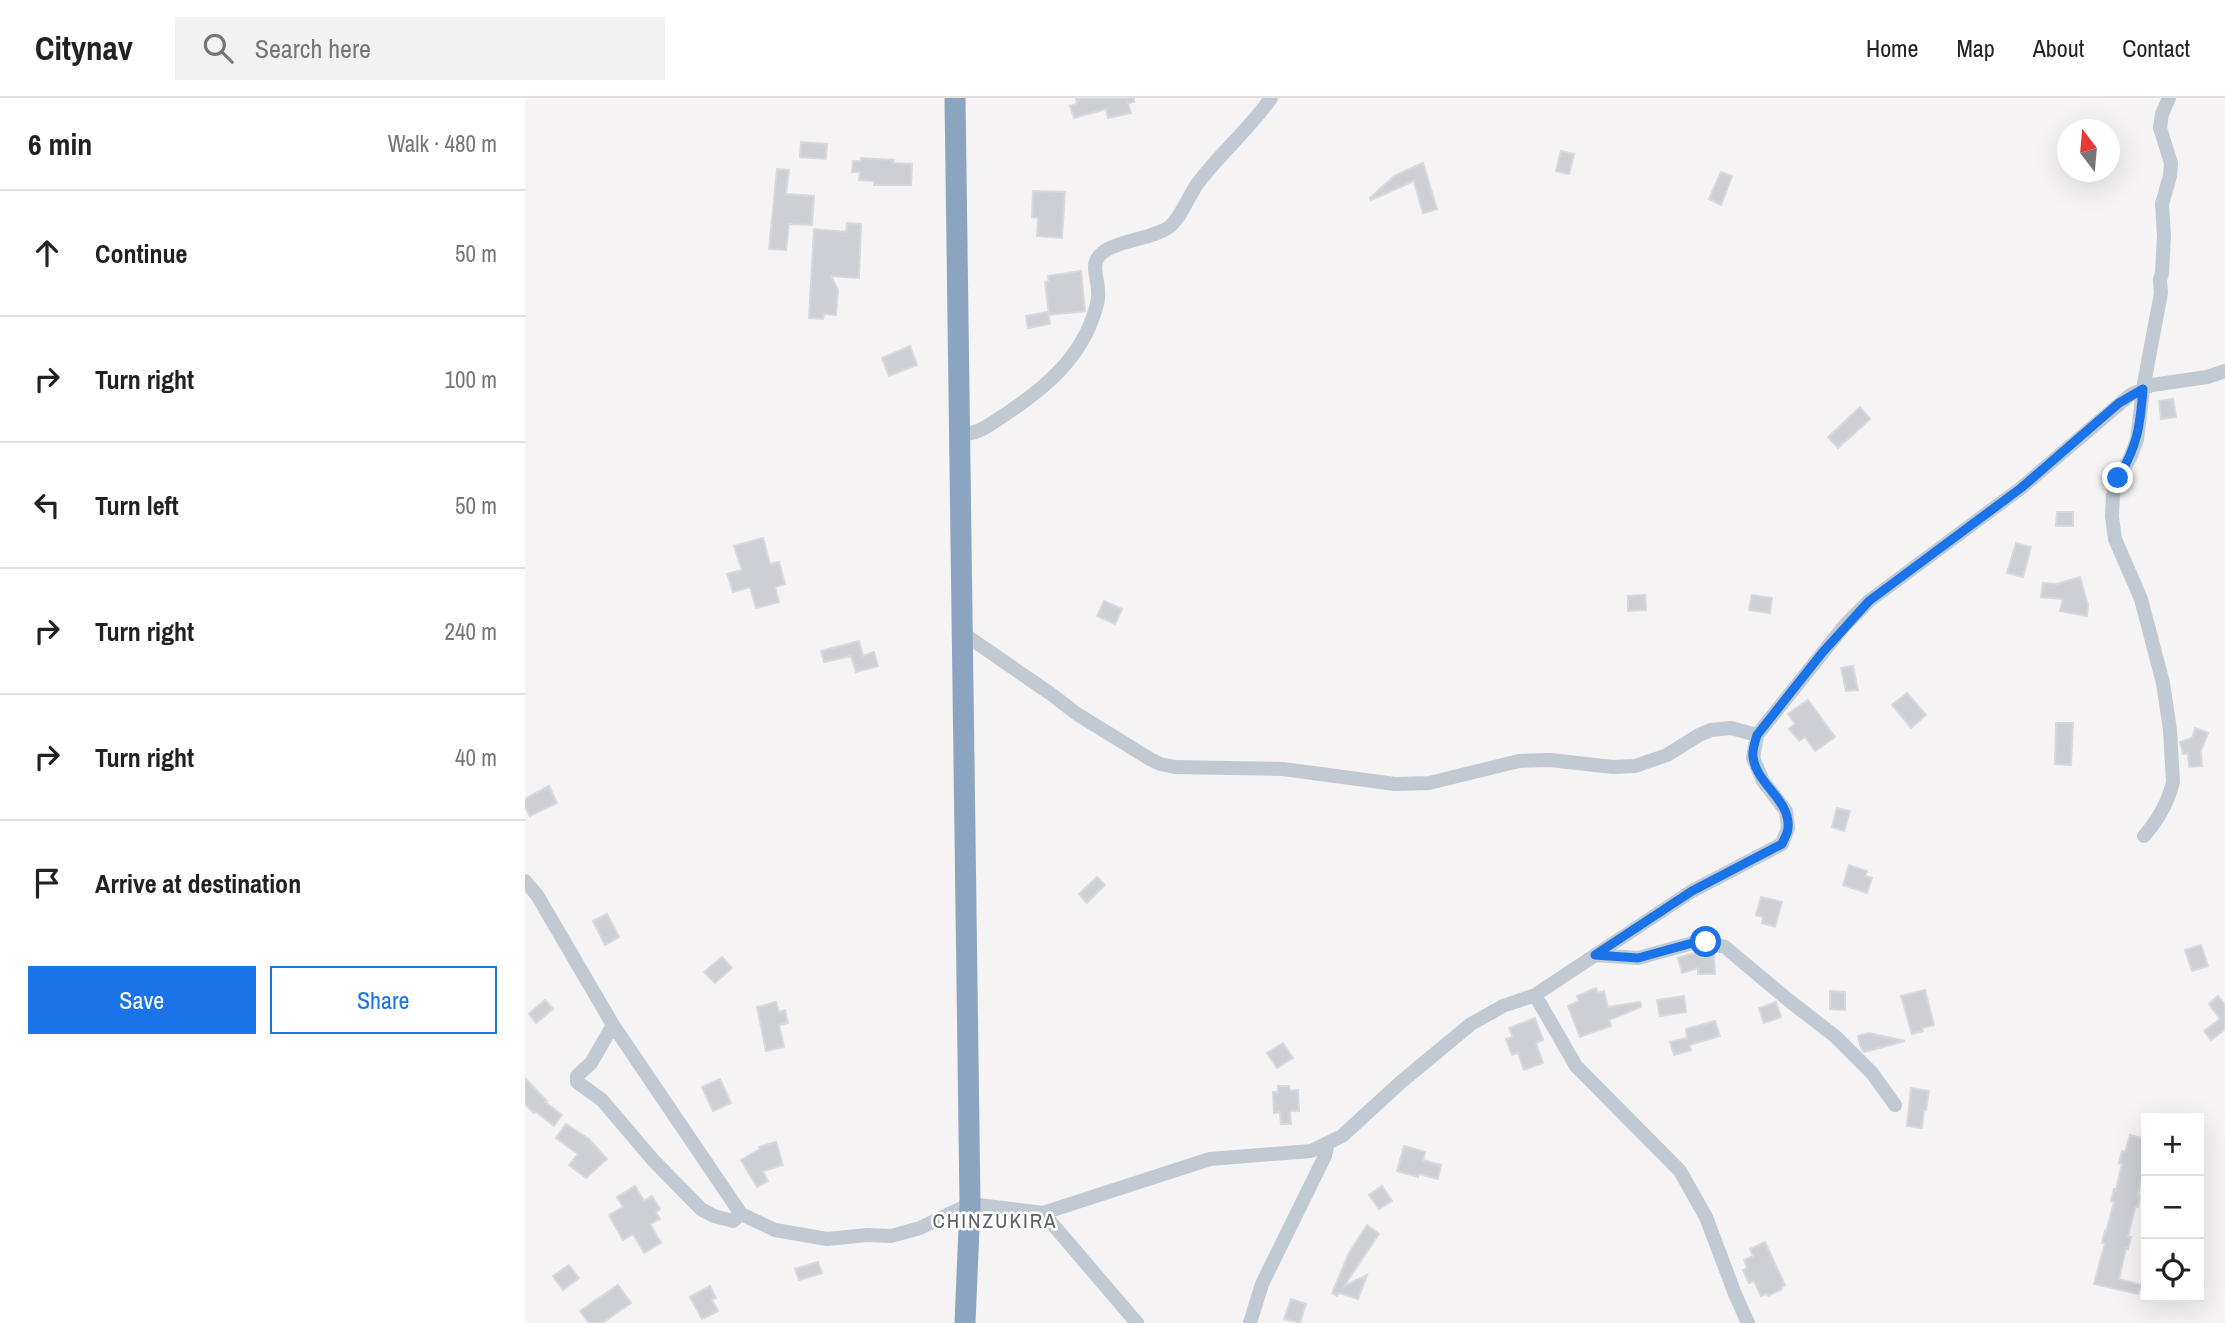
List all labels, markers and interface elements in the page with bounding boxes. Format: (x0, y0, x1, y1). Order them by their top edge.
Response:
search box (175, 17, 665, 80)
text: Citynav (35, 26, 133, 70)
icon: search (199, 29, 237, 67)
text: Search here (255, 31, 371, 66)
text: Home (1866, 32, 1918, 64)
text: Map (1956, 32, 1995, 64)
text: About (2033, 32, 2084, 64)
text: Contact (2122, 32, 2190, 64)
north arrow (2057, 119, 2120, 182)
text: 6 min (28, 124, 92, 164)
text: Walk · 480 m (388, 128, 497, 159)
icon: ahead (28, 234, 66, 272)
text: Continue (95, 236, 187, 271)
text: 50 m (455, 238, 497, 269)
icon: right (28, 360, 66, 398)
text: Turn right (95, 362, 194, 397)
text: 100 m (445, 364, 497, 395)
route end (2102, 462, 2133, 493)
icon: left (28, 486, 66, 524)
text: Turn left (95, 488, 179, 523)
text: 50 m (455, 490, 497, 521)
icon: right (28, 612, 66, 650)
text: Turn right (95, 614, 194, 649)
text: 240 m (445, 616, 497, 647)
icon: right (28, 738, 66, 776)
text: Turn right (95, 740, 194, 775)
text: 40 m (455, 742, 497, 773)
icon: arrive (28, 864, 66, 902)
text: Arrive at destination (95, 866, 301, 901)
route start (1690, 926, 1721, 957)
button: Save (28, 966, 256, 1034)
button: Share (270, 966, 497, 1034)
map controls (2141, 1113, 2204, 1302)
button: + (2141, 1113, 2204, 1176)
button: − (2141, 1176, 2204, 1239)
district label: CHINZUKIRA (932, 1206, 1058, 1235)
button: locate (2141, 1239, 2204, 1302)

